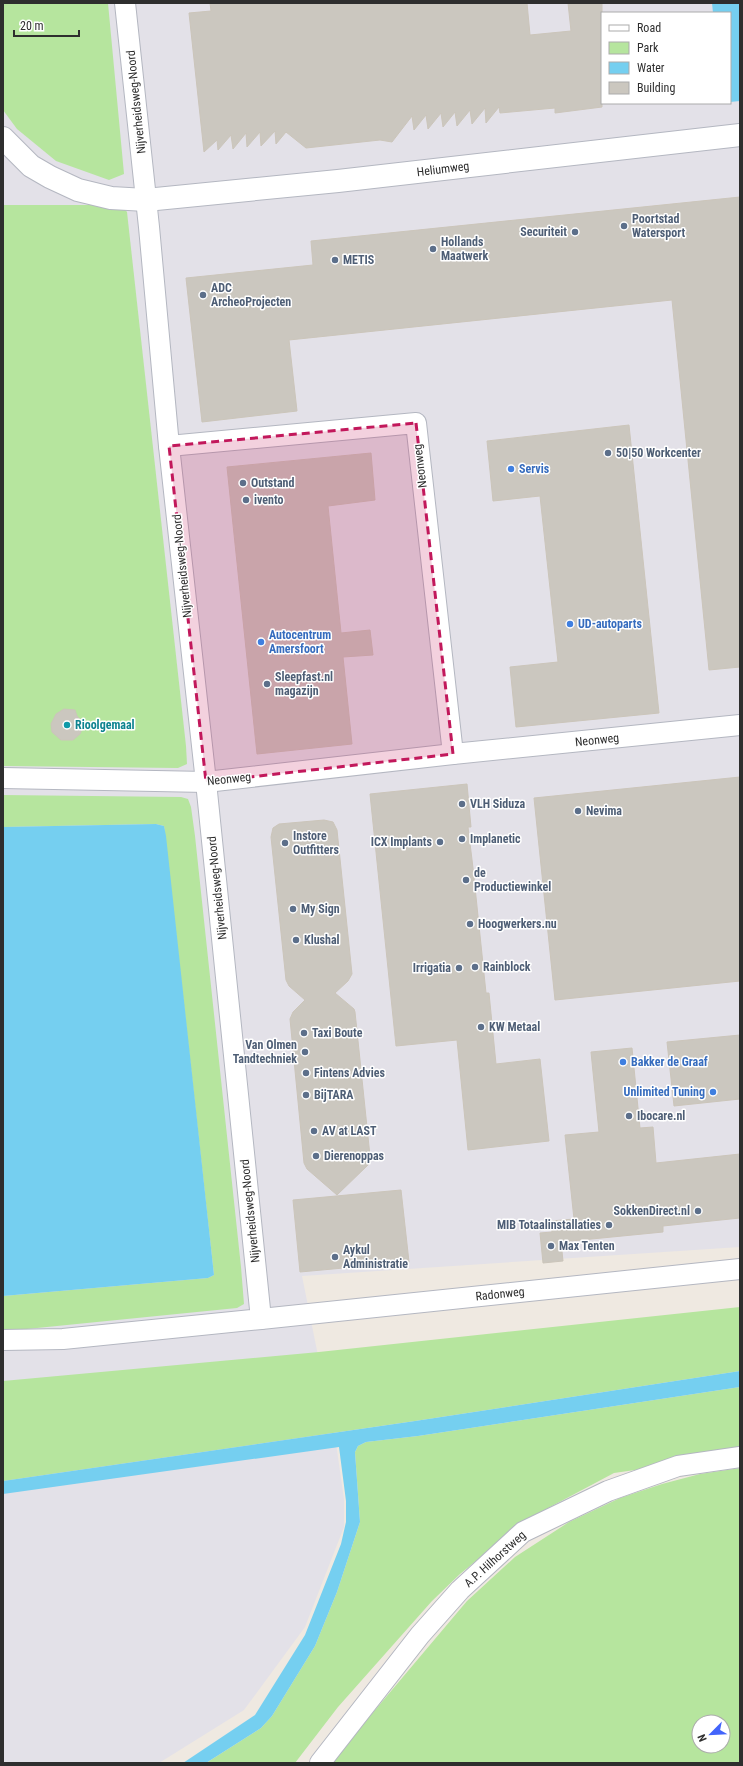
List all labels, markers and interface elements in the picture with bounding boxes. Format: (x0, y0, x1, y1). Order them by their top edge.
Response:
scale bar (14, 12, 79, 38)
legend (601, 12, 731, 104)
text: 20 m (20, 19, 44, 33)
text: Road (637, 21, 661, 35)
text: Park (637, 41, 659, 55)
street label: Nijverheidsweg-Noord (124, 49, 148, 155)
text: Water (637, 61, 665, 75)
text: Building (637, 81, 675, 95)
street label: Heliumweg (416, 159, 470, 179)
place label: Poortstad Watersport (632, 212, 685, 240)
marker: Poortstad Watersport (619, 221, 629, 231)
place label: Securiteit (520, 225, 567, 239)
marker: Securiteit (570, 227, 580, 237)
place label: Hollands Maatwerk (441, 235, 488, 263)
marker: Hollands Maatwerk (428, 244, 438, 254)
place label: METIS (343, 253, 375, 267)
marker: METIS (330, 255, 340, 265)
place label: ADC ArcheoProjecten (211, 281, 291, 309)
marker: ADC ArcheoProjecten (198, 290, 208, 300)
street label: Neonweg (410, 443, 430, 489)
place label: 50|50 Workcenter (616, 446, 701, 460)
marker: 50|50 Workcenter (603, 448, 613, 458)
place label: Servis (519, 462, 550, 476)
marker: Servis (506, 464, 516, 474)
place label: Outstand (251, 476, 295, 490)
marker: Outstand (238, 478, 248, 488)
place label: ivento (254, 493, 283, 507)
marker: ivento (241, 495, 251, 505)
street label: Nijverheidsweg-Noord (170, 513, 194, 619)
place label: UD-autoparts (578, 617, 643, 631)
marker: UD-autoparts (565, 619, 575, 629)
place label: Autocentrum Amersfoort (269, 628, 331, 656)
marker: Autocentrum Amersfoort (256, 637, 266, 647)
place label: Sleepfast.nl magazijn (275, 670, 333, 698)
marker: Sleepfast.nl magazijn (262, 679, 272, 689)
place label: Rioolgemaal (75, 718, 135, 732)
marker: Rioolgemaal (62, 720, 72, 730)
street label: Neonweg (574, 731, 620, 749)
street label: Neonweg (206, 770, 252, 788)
place label: VLH Siduza (470, 797, 526, 811)
marker: VLH Siduza (457, 799, 467, 809)
place label: Nevima (586, 804, 622, 818)
marker: Nevima (573, 806, 583, 816)
place label: Instore Outfitters (293, 829, 339, 857)
place label: Implanetic (470, 832, 521, 846)
marker: Implanetic (457, 834, 467, 844)
street label: Nijverheidsweg-Noord (205, 835, 229, 941)
place label: ICX Implants (371, 835, 433, 849)
marker: ICX Implants (435, 837, 445, 847)
marker: Instore Outfitters (280, 838, 290, 848)
place label: de Productiewinkel (474, 866, 551, 894)
marker: de Productiewinkel (461, 875, 471, 885)
place label: My Sign (301, 902, 340, 916)
marker: My Sign (288, 904, 298, 914)
place label: Hoogwerkers.nu (478, 917, 557, 931)
marker: Hoogwerkers.nu (465, 919, 475, 929)
place label: Klushal (304, 933, 340, 947)
marker: Klushal (291, 935, 301, 945)
place label: Rainblock (483, 960, 531, 974)
place label: Irrigatia (413, 961, 451, 975)
marker: Rainblock (470, 962, 480, 972)
marker: Irrigatia (454, 963, 464, 973)
place label: KW Metaal (489, 1020, 540, 1034)
marker: KW Metaal (476, 1022, 486, 1032)
place label: Taxi Boute (312, 1026, 363, 1040)
marker: Taxi Boute (299, 1028, 309, 1038)
place label: Van Olmen Tandtechniek (233, 1038, 297, 1066)
marker: Van Olmen Tandtechniek (300, 1047, 310, 1057)
place label: Bakker de Graaf (631, 1055, 708, 1069)
marker: Bakker de Graaf (618, 1057, 628, 1067)
place label: Fintens Advies (314, 1066, 385, 1080)
marker: Fintens Advies (301, 1068, 311, 1078)
place label: Unlimited Tuning (624, 1085, 705, 1099)
marker: Unlimited Tuning (708, 1087, 718, 1097)
place label: BijTARA (314, 1088, 354, 1102)
marker: BijTARA (301, 1090, 311, 1100)
place label: Ibocare.nl (637, 1109, 685, 1123)
marker: Ibocare.nl (624, 1111, 634, 1121)
place label: AV at LAST (322, 1124, 377, 1138)
marker: AV at LAST (309, 1126, 319, 1136)
place label: Dierenoppas (324, 1149, 385, 1163)
marker: Dierenoppas (311, 1151, 321, 1161)
street label: Nijverheidsweg-Noord (238, 1158, 262, 1264)
place label: SokkenDirect.nl (614, 1204, 690, 1218)
marker: SokkenDirect.nl (693, 1206, 703, 1216)
place label: MIB Totaalinstallaties (497, 1218, 602, 1232)
marker: MIB Totaalinstallaties (604, 1220, 614, 1230)
place label: Max Tenten (559, 1239, 615, 1253)
marker: Max Tenten (546, 1241, 556, 1251)
place label: Aykul Administratie (343, 1243, 408, 1271)
marker: Aykul Administratie (330, 1252, 340, 1262)
street label: Radonweg (475, 1284, 525, 1304)
street label: A.P. Hilhorstweg (462, 1528, 529, 1590)
north arrow (691, 1714, 731, 1754)
text: N (695, 1732, 710, 1744)

